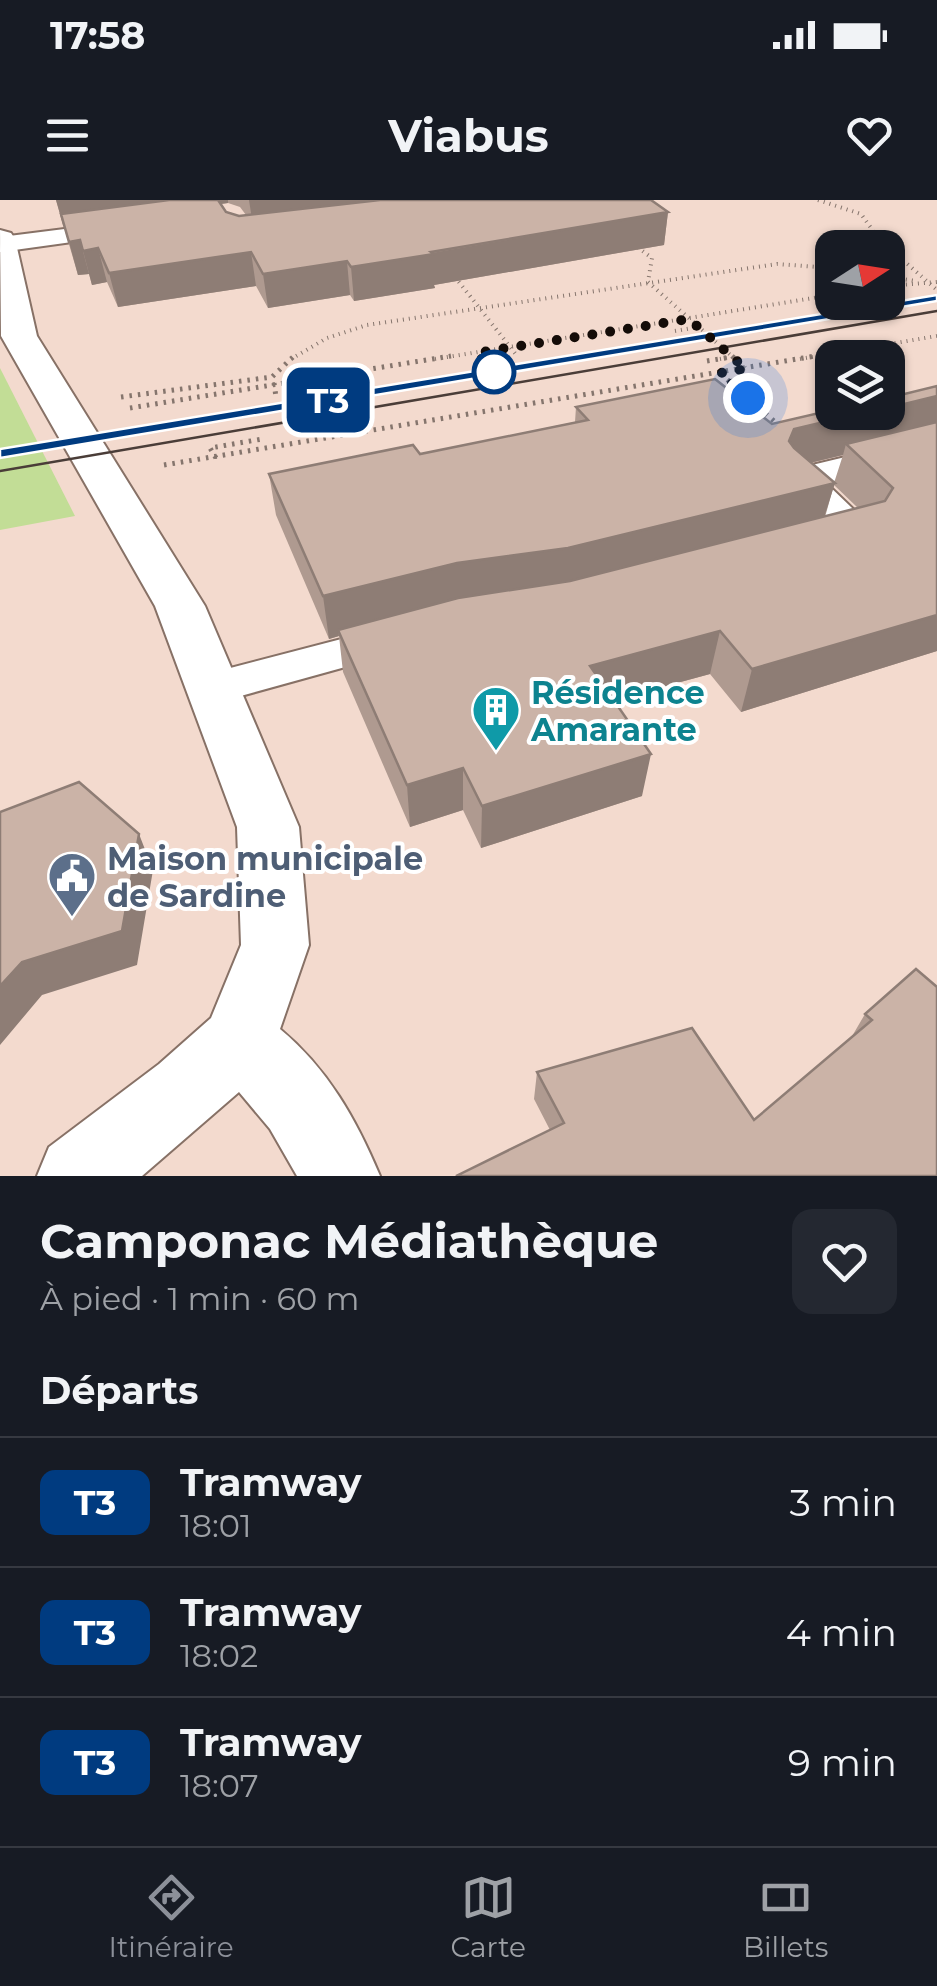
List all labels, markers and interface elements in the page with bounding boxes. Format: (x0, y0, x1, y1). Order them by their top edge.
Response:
text: 17:58 (50, 12, 145, 59)
icon: menu (40, 108, 95, 163)
text: Viabus (388, 108, 549, 163)
icon: heart (842, 108, 897, 163)
north arrow (815, 230, 905, 320)
map controls (815, 230, 905, 430)
button: layers (815, 340, 905, 430)
unlabelled marker (473, 351, 515, 393)
line badge: T3 (283, 368, 373, 432)
your location (723, 373, 773, 423)
text: T3 (307, 379, 349, 422)
place label: Résidence Amarante (530, 673, 705, 749)
building icon: Résidence Amarante (470, 684, 522, 752)
place label: Maison municipale de Sardine (107, 839, 423, 915)
public building icon: Maison municipale de Sardine (46, 850, 98, 918)
button: heart (792, 1209, 897, 1314)
text: Camponac Médiathèque (40, 1212, 658, 1270)
text: À pied · 1 min · 60 m (40, 1279, 359, 1318)
text: Départs (40, 1367, 198, 1414)
text: Tramway (180, 1459, 361, 1506)
text: 3 min (789, 1479, 897, 1526)
text: T3 (74, 1481, 116, 1524)
text: 18:01 (180, 1506, 252, 1545)
text: Tramway (180, 1589, 361, 1636)
text: 4 min (786, 1609, 897, 1656)
text: T3 (74, 1611, 116, 1654)
text: 18:02 (180, 1636, 258, 1675)
text: Tramway (180, 1719, 361, 1766)
text: 9 min (788, 1739, 897, 1786)
text: T3 (74, 1741, 116, 1784)
text: 18:07 (180, 1766, 259, 1805)
tab: Itinéraire (108, 1870, 234, 1964)
tab: Carte (450, 1870, 526, 1964)
tab: Billets (743, 1870, 829, 1964)

